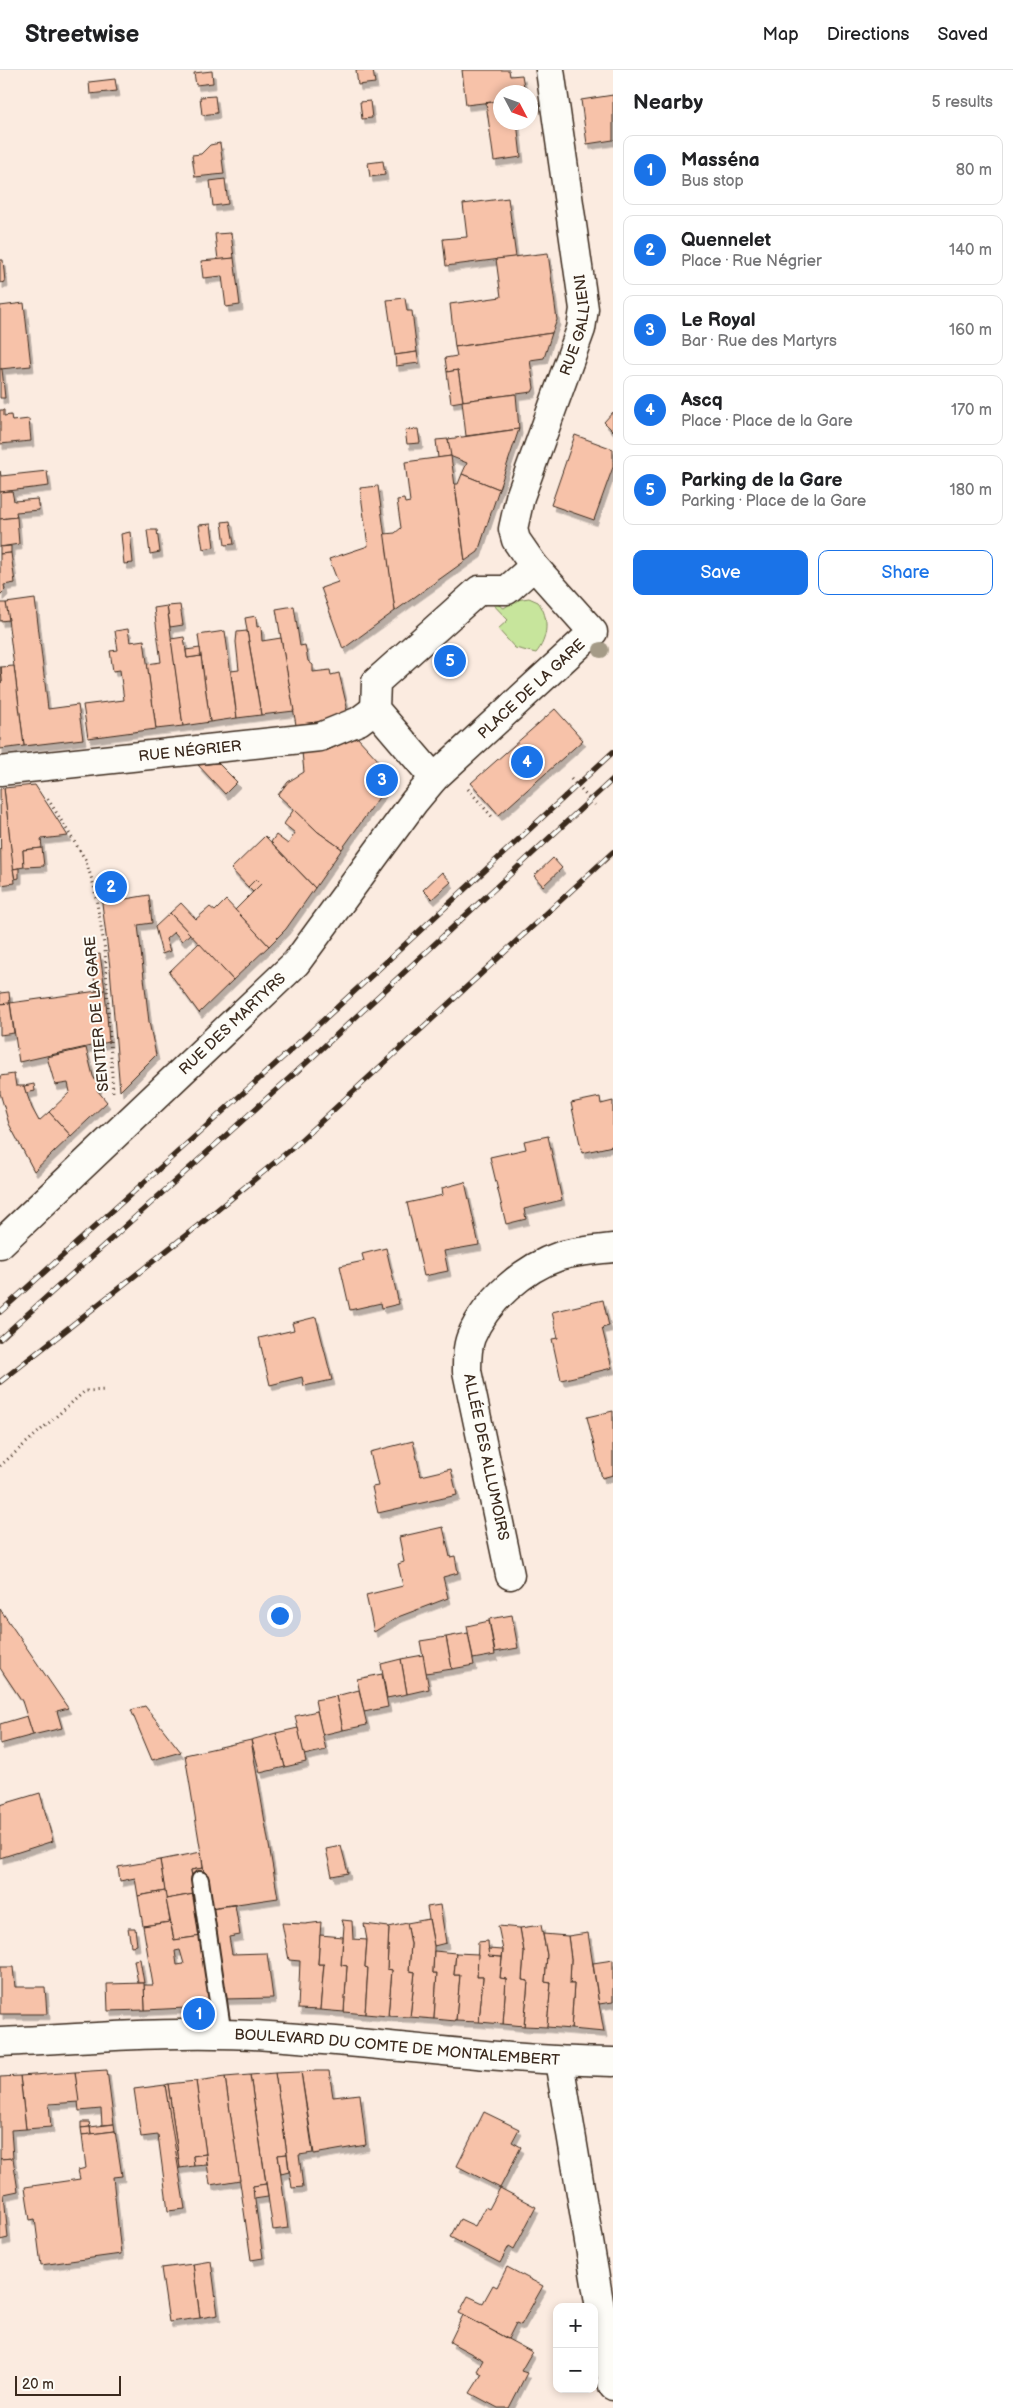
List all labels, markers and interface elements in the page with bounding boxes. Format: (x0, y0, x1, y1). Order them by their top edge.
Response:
text: Streetwise (25, 20, 139, 49)
text: Map (763, 24, 799, 45)
text: Directions (827, 24, 909, 45)
text: Saved (937, 24, 988, 45)
north arrow (493, 85, 538, 130)
text: Nearby (633, 90, 703, 115)
text: 5 results (931, 93, 993, 112)
text: Masséna (681, 149, 760, 172)
text: 1 (647, 161, 653, 180)
text: 80 m (956, 161, 992, 180)
text: Bus stop (681, 172, 744, 191)
text: Quennelet (681, 229, 771, 252)
text: 2 (645, 241, 655, 260)
text: 140 m (949, 241, 992, 260)
text: Place · Rue Négrier (681, 252, 822, 271)
street label: RUE GALLIENI (555, 273, 594, 378)
text: Le Royal (681, 309, 756, 332)
text: 3 (645, 321, 655, 340)
text: 160 m (949, 321, 992, 340)
text: Bar · Rue des Martyrs (681, 332, 837, 351)
text: Ascq (681, 389, 723, 412)
text: 4 (645, 401, 655, 420)
text: 170 m (951, 401, 992, 420)
text: Place · Place de la Gare (681, 412, 853, 431)
text: Parking de la Gare (681, 469, 843, 492)
text: 5 (645, 481, 655, 500)
text: 180 m (950, 481, 992, 500)
text: Parking · Place de la Gare (681, 492, 866, 511)
button: Save (633, 550, 808, 595)
button: Share (818, 550, 993, 595)
street label: PLACE DE LA GARE (474, 635, 589, 743)
pin: 5 (434, 642, 466, 680)
street label: RUE NÉGRIER (138, 736, 243, 766)
pin: 4 (511, 743, 543, 781)
pin: 3 (366, 761, 398, 799)
pin: 2 (95, 868, 127, 906)
street label: SENTIER DE LA GARE (81, 935, 113, 1093)
street label: RUE DES MARTYRS (175, 969, 289, 1079)
street label: ALLÉE DES ALLUMOIRS (459, 1372, 513, 1542)
your location (267, 1603, 293, 1629)
pin: 1 (183, 1995, 215, 2033)
street label: BOULEVARD DU COMTE DE MONTALEMBERT (234, 2025, 561, 2070)
map controls (553, 2303, 598, 2393)
button: + (553, 2303, 598, 2348)
button: − (553, 2348, 598, 2393)
scale bar (15, 2373, 121, 2396)
text: 20 m (22, 2376, 54, 2393)

